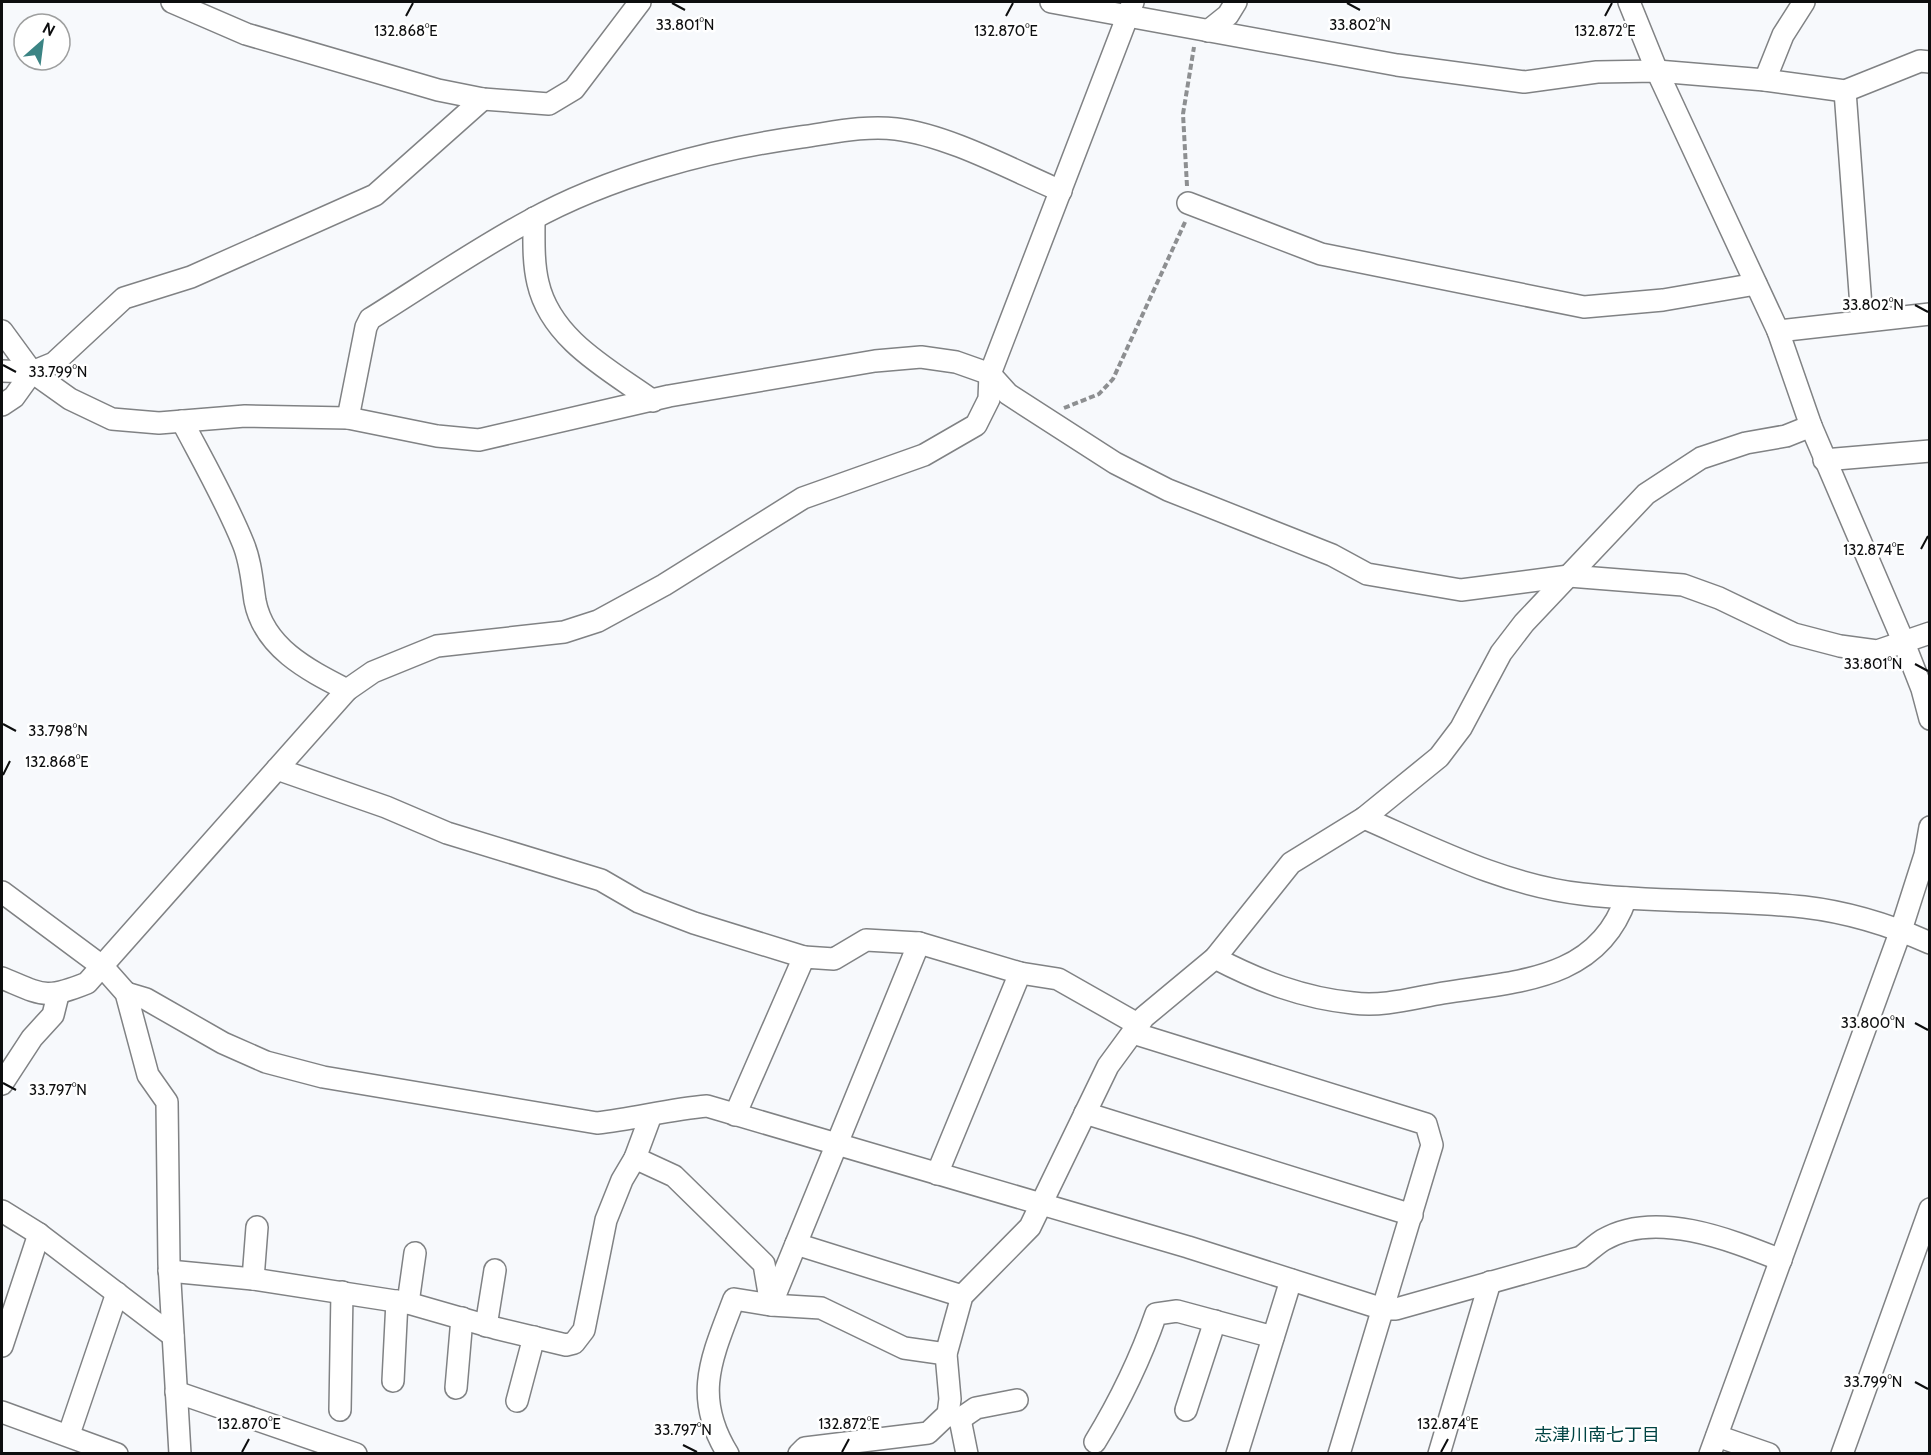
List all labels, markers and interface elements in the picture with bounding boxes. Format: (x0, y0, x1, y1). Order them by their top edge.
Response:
north arrow (12, 12, 72, 72)
text: 33.801°N (656, 16, 714, 34)
text: 33.802°N (1329, 16, 1391, 34)
text: N (39, 18, 58, 40)
text: 132.868°E (374, 22, 438, 40)
text: 132.870°E (974, 22, 1038, 40)
text: 132.872°E (1574, 22, 1636, 40)
text: 33.802°N (1842, 296, 1904, 314)
text: 33.799°N (29, 363, 87, 381)
text: 132.874°E (1843, 541, 1905, 559)
text: 33.801°N (1844, 655, 1902, 673)
text: 33.798°N (28, 722, 88, 740)
text: 132.868°E (25, 753, 89, 771)
text: 33.800°N (1841, 1014, 1905, 1032)
text: 33.797°N (29, 1081, 87, 1099)
text: 33.799°N (1844, 1373, 1902, 1391)
text: 132.870°E (217, 1415, 281, 1433)
text: 132.872°E (818, 1415, 880, 1433)
text: 132.874°E (1417, 1415, 1479, 1433)
text: 33.797°N (654, 1421, 712, 1439)
district label: 志津川南七丁目 (1534, 1424, 1660, 1446)

